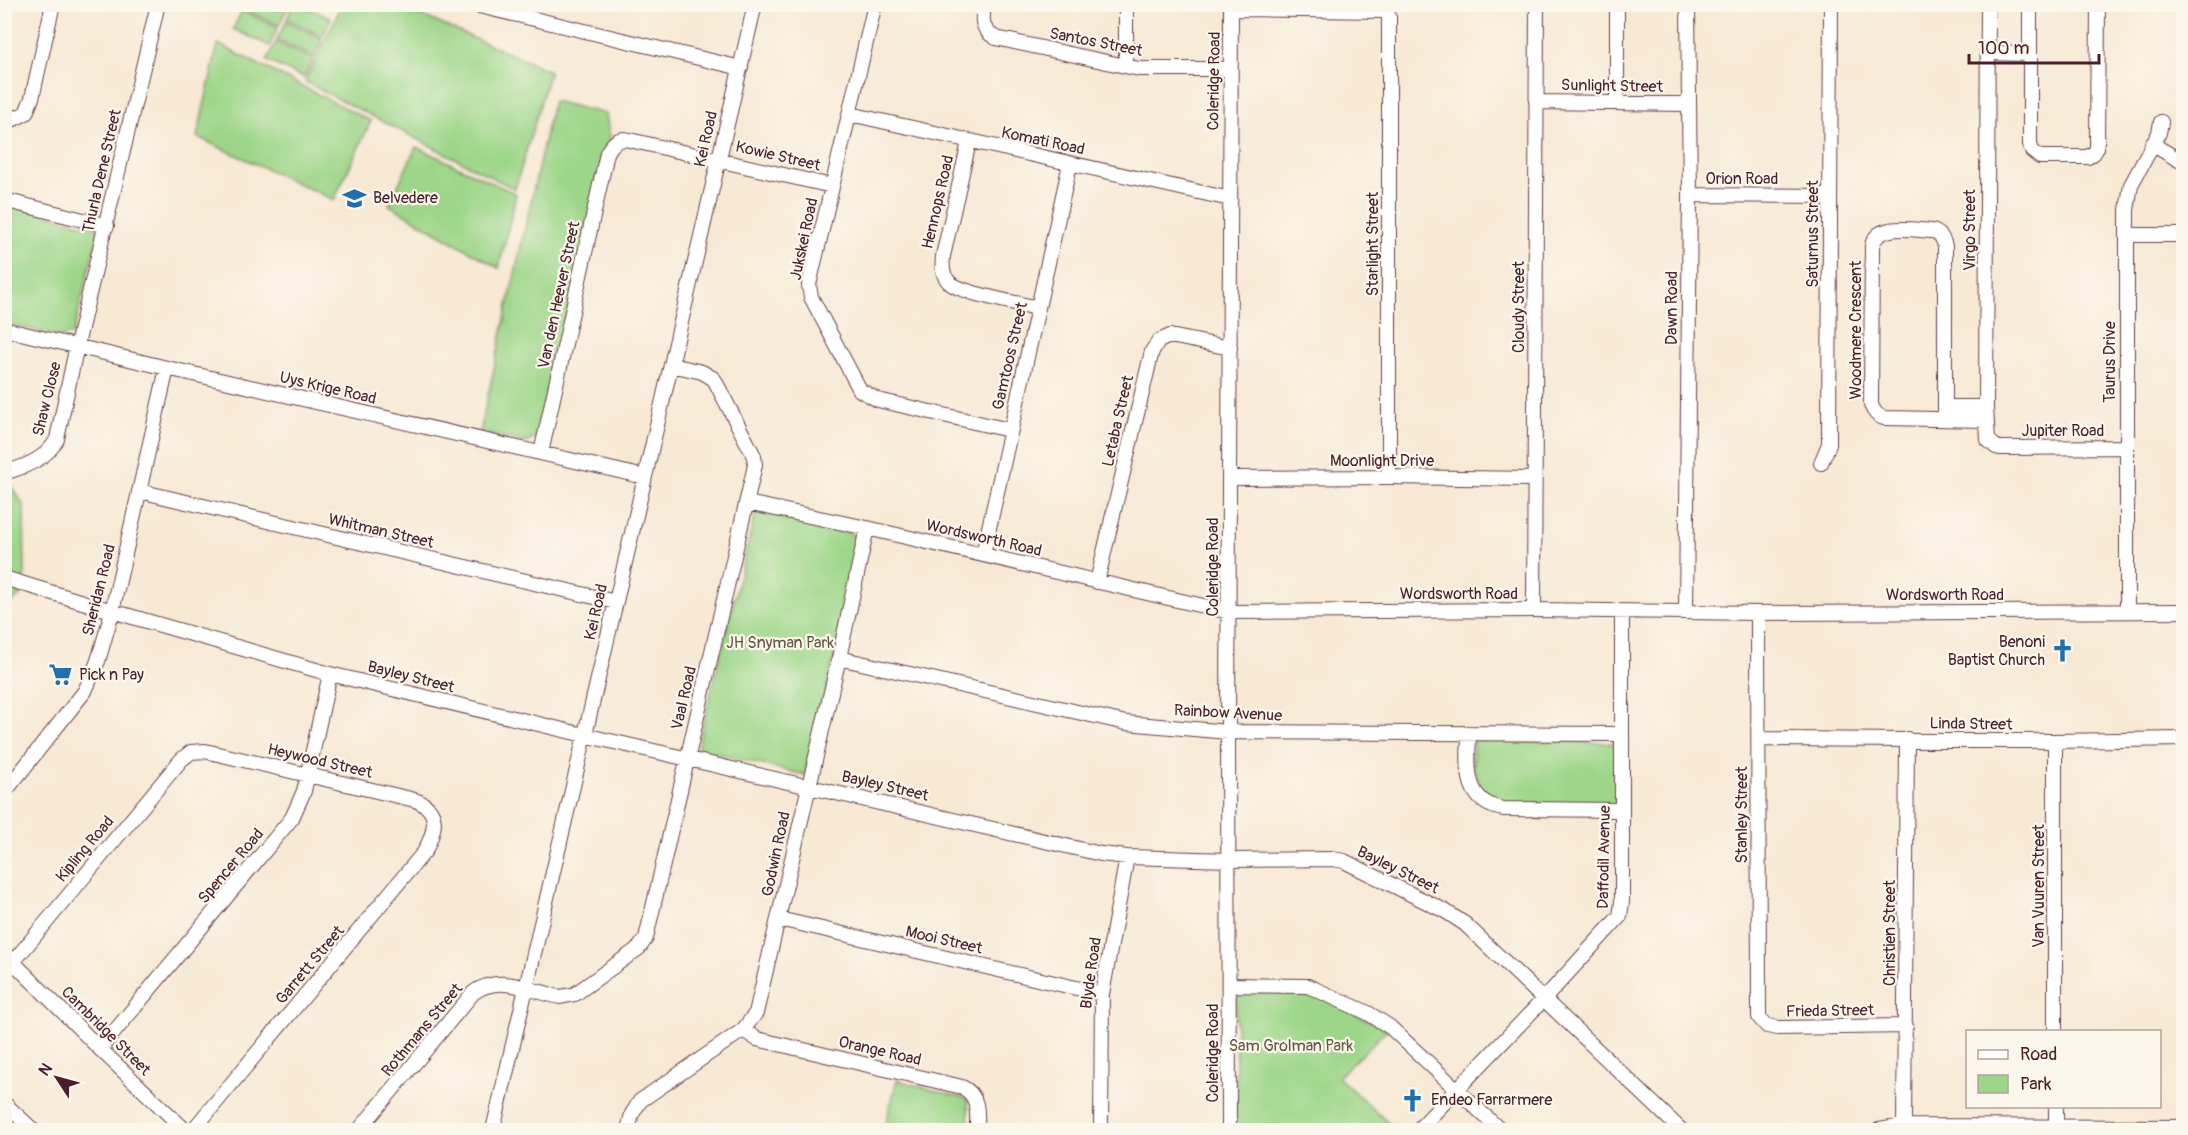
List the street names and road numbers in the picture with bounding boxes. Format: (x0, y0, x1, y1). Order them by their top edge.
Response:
street label: Santos Street (1048, 23, 1145, 61)
street label: Coleridge Road (1203, 31, 1225, 131)
street label: Sunlight Street (1561, 75, 1664, 97)
street label: Thurla Dene Street (78, 107, 126, 235)
street label: Kei Road (690, 109, 722, 169)
street label: Komati Road (999, 122, 1087, 160)
street label: Kowie Street (734, 137, 823, 176)
street label: Hennops Road (918, 153, 958, 251)
street label: Orion Road (1706, 169, 1778, 189)
street label: Saturnus Street (1803, 180, 1823, 288)
street label: Virgo Street (1960, 189, 1980, 271)
street label: Starlight Street (1363, 191, 1383, 296)
street label: Jukskei Road (786, 196, 822, 282)
street label: Van den Heever Street (534, 219, 584, 370)
street label: Woodmere Crescent (1846, 260, 1866, 399)
street label: Cloudy Street (1509, 261, 1529, 353)
street label: Dawn Road (1662, 271, 1682, 345)
street label: Gamtoos Street (988, 300, 1032, 412)
street label: Taurus Drive (2100, 321, 2120, 403)
street label: Shaw Close (28, 360, 66, 438)
street label: Uys Krige Road (278, 367, 378, 409)
street label: Letaba Street (1098, 373, 1138, 469)
street label: Jupiter Road (2022, 421, 2104, 441)
street label: Moonlight Drive (1330, 451, 1434, 471)
street label: Whitman Street (326, 509, 436, 553)
street label: Wordsworth Road (924, 515, 1044, 561)
street label: Coleridge Road (1203, 518, 1223, 617)
street label: Sheridan Road (78, 542, 120, 638)
street label: Kei Road (580, 582, 612, 642)
street label: Wordsworth Road (1400, 584, 1518, 604)
street label: Wordsworth Road (1886, 585, 2004, 605)
street label: Bayley Street (366, 657, 457, 698)
street label: Vaal Road (667, 664, 701, 732)
street label: Rainbow Avenue (1173, 700, 1283, 726)
street label: Linda Street (1929, 713, 2013, 735)
street label: Heywood Street (266, 739, 375, 783)
street label: Bayley Street (840, 766, 931, 806)
street label: Stanley Street (1732, 766, 1752, 864)
street label: Daffodil Avenue (1593, 805, 1615, 909)
street label: Godwin Road (757, 810, 795, 898)
street label: Kipling Road (52, 812, 118, 886)
street label: Spencer Road (194, 824, 268, 908)
street label: Van Vuuren Street (2029, 824, 2049, 948)
street label: Bayley Street (1354, 842, 1443, 899)
street label: Christien Street (1880, 880, 1900, 986)
street label: Garrett Street (271, 921, 349, 1009)
street label: Mooi Street (904, 921, 985, 959)
street label: Blyde Road (1076, 936, 1106, 1010)
street label: Rothmans Street (377, 979, 467, 1081)
street label: Cambridge Street (57, 982, 155, 1080)
street label: Frieda Street (1786, 1000, 1875, 1022)
street label: Coleridge Road (1203, 1004, 1223, 1103)
street label: Orange Road (837, 1032, 923, 1070)

